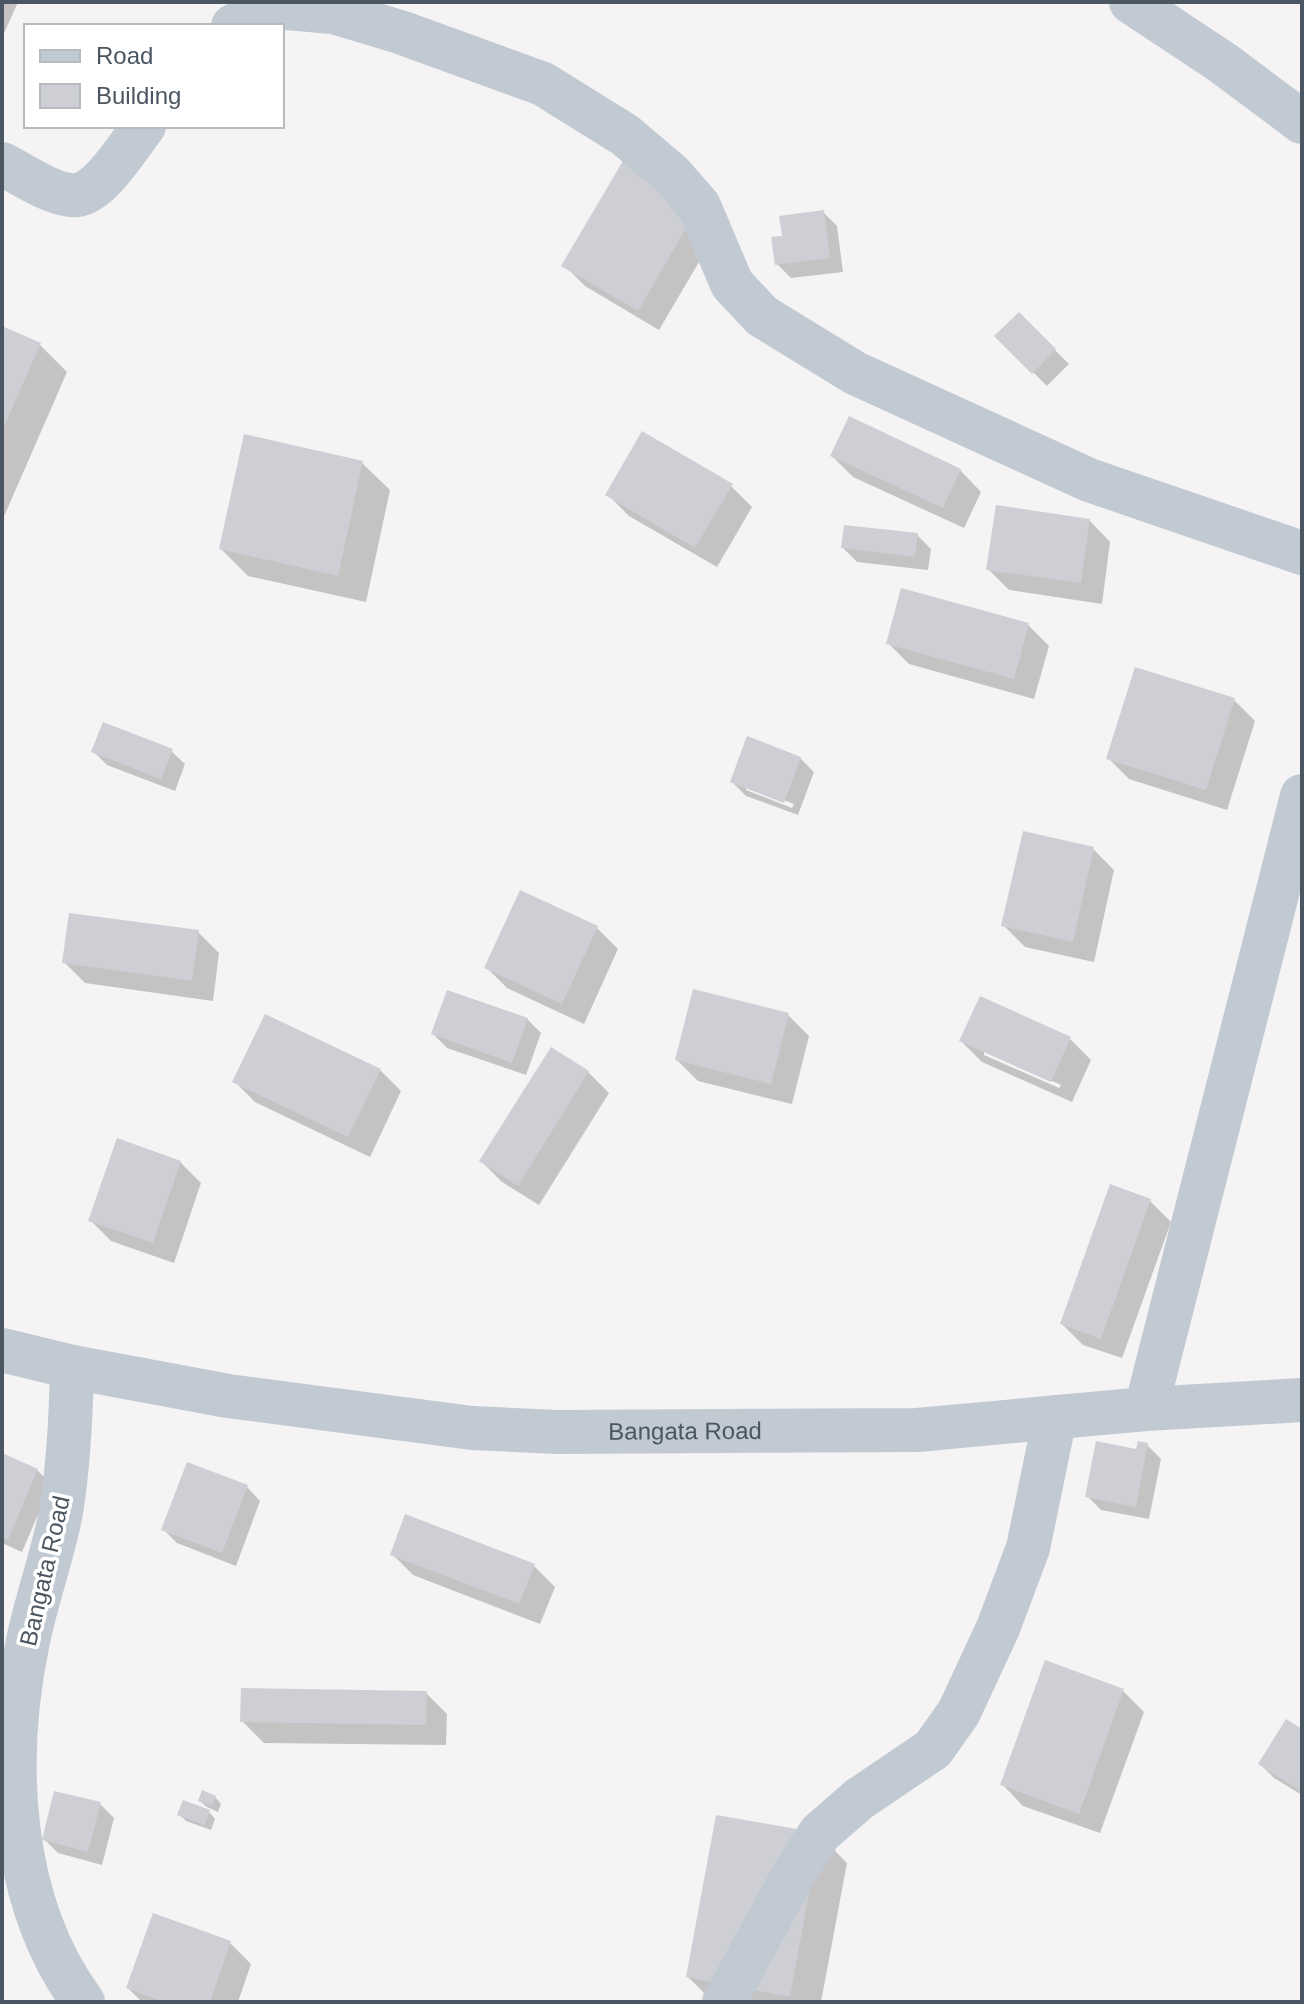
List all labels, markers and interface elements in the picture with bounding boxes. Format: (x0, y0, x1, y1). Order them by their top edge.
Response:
legend (24, 24, 284, 128)
text: Road (96, 42, 153, 69)
text: Building (96, 82, 181, 109)
street label: Bangata Road (608, 1417, 762, 1445)
street label: Bangata Road (14, 1493, 75, 1649)

